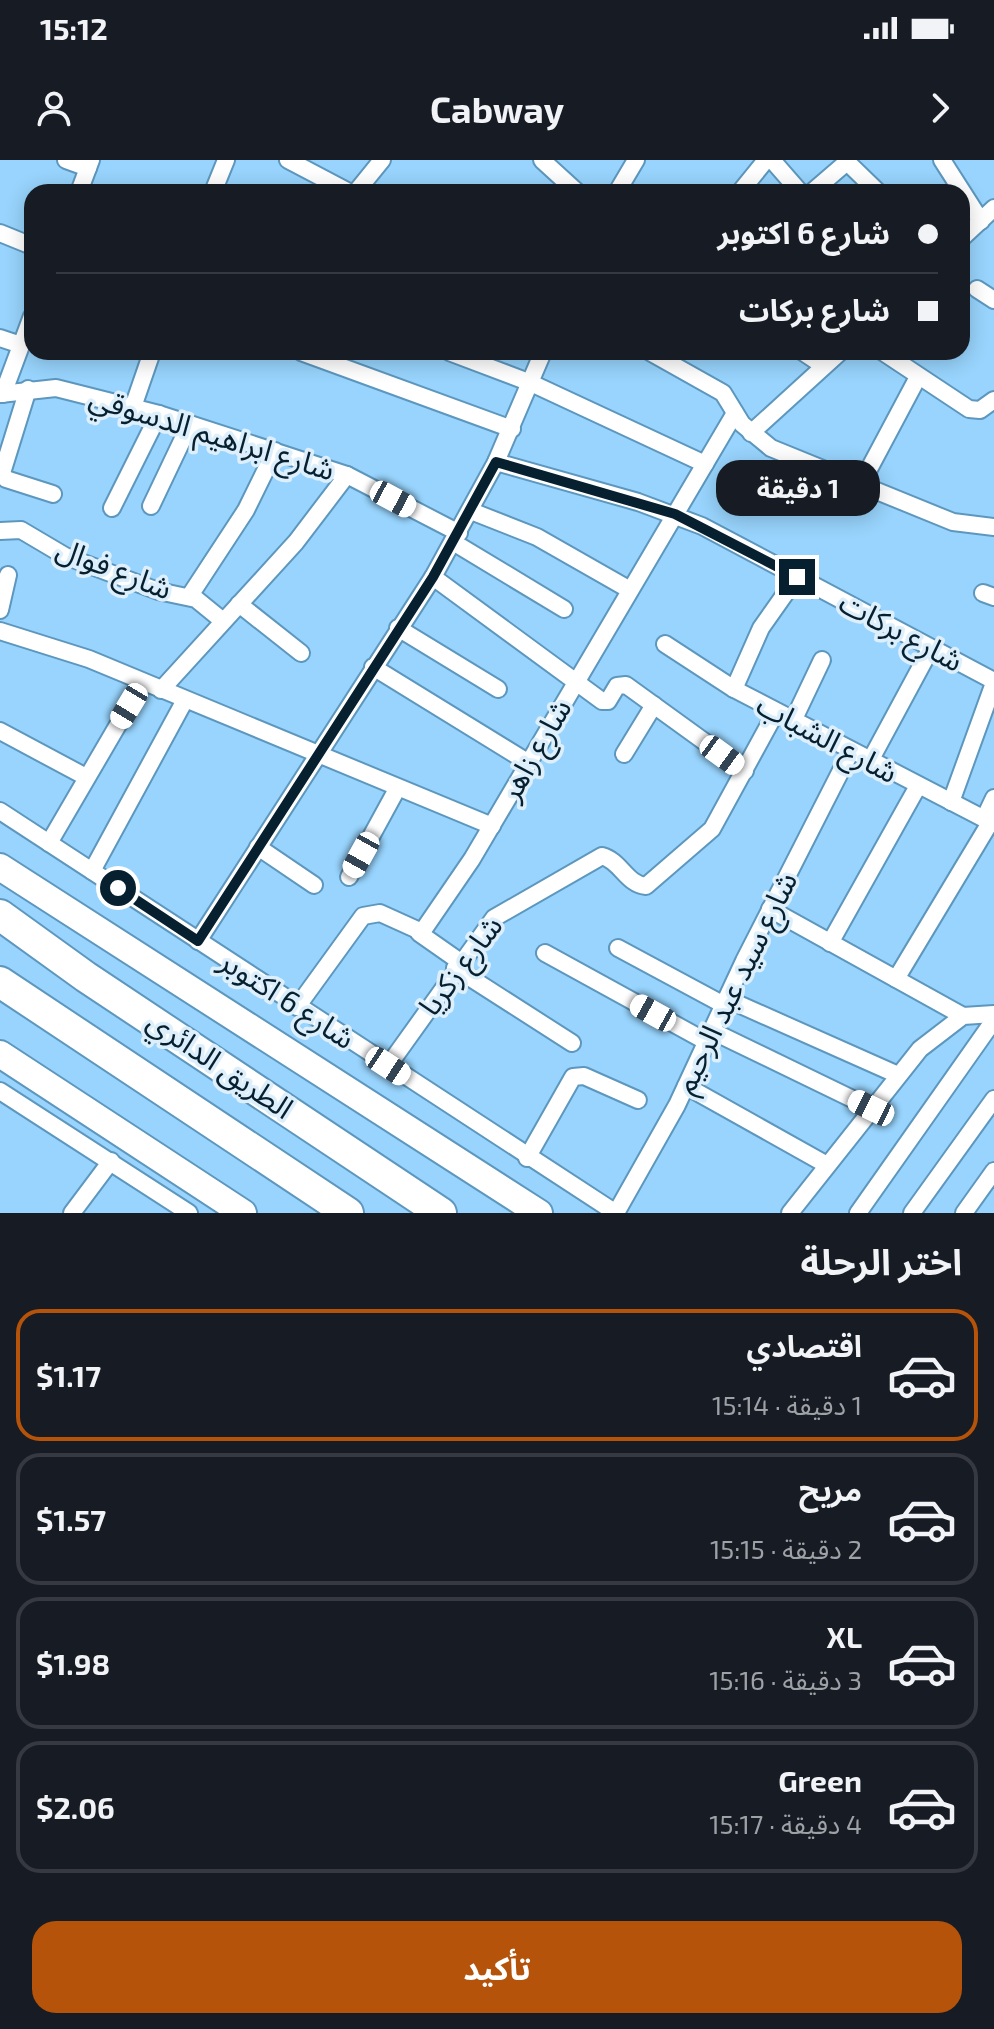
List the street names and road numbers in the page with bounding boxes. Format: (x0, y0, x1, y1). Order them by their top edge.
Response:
street label: شارع ابراهيم الدسوقي (84, 378, 340, 493)
street label: شارع فوال (50, 529, 178, 611)
street label: شارع بركات (831, 583, 970, 683)
street label: شارع الشباب (748, 685, 905, 795)
street label: شارع زاهر (490, 692, 583, 810)
street label: شارع سيد عبد الرحيم (665, 866, 810, 1102)
street label: شارع زكريا (410, 908, 513, 1026)
street label: شارع 6 اكتوبر (210, 941, 362, 1060)
street label: الطريق الدائري (138, 1001, 301, 1131)

